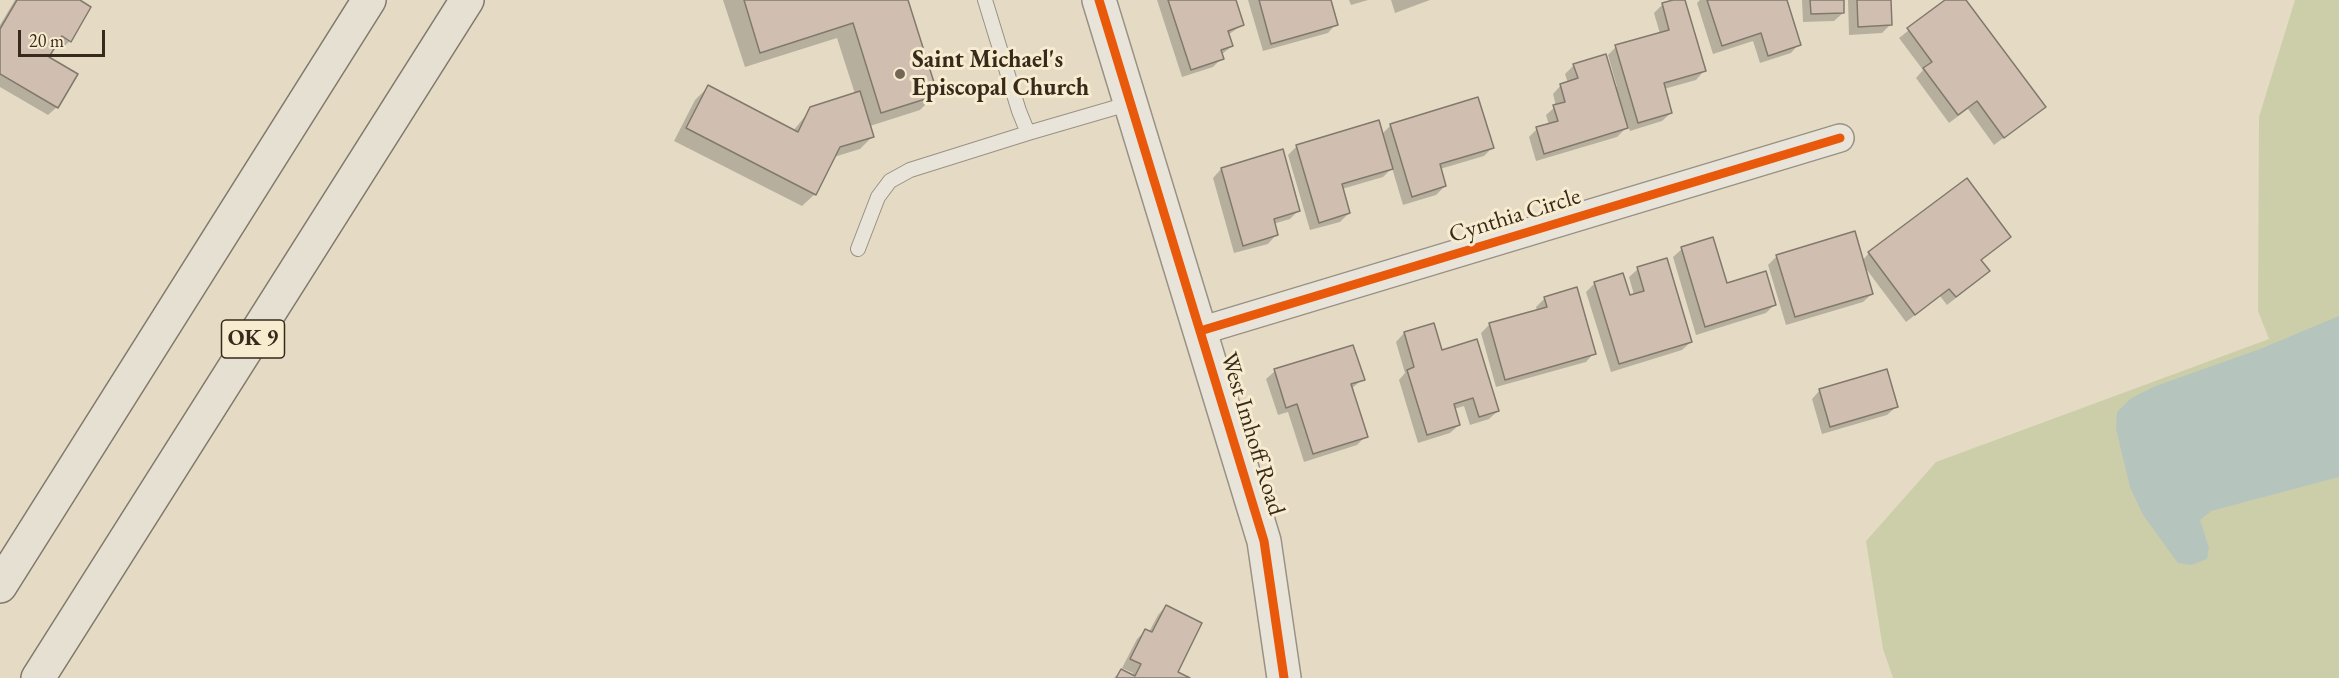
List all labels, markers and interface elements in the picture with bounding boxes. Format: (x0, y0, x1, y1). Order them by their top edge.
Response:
scale bar (21, 18, 108, 56)
text: 20 m (29, 29, 64, 52)
place label: Saint Michael's Episcopal Church (912, 46, 1089, 102)
marker: Saint Michael's Episcopal Church (893, 67, 907, 81)
street label: Cynthia Circle (1446, 182, 1584, 250)
road number: OK 9 (222, 320, 284, 358)
street label: West Imhoff Road (1214, 349, 1290, 519)

